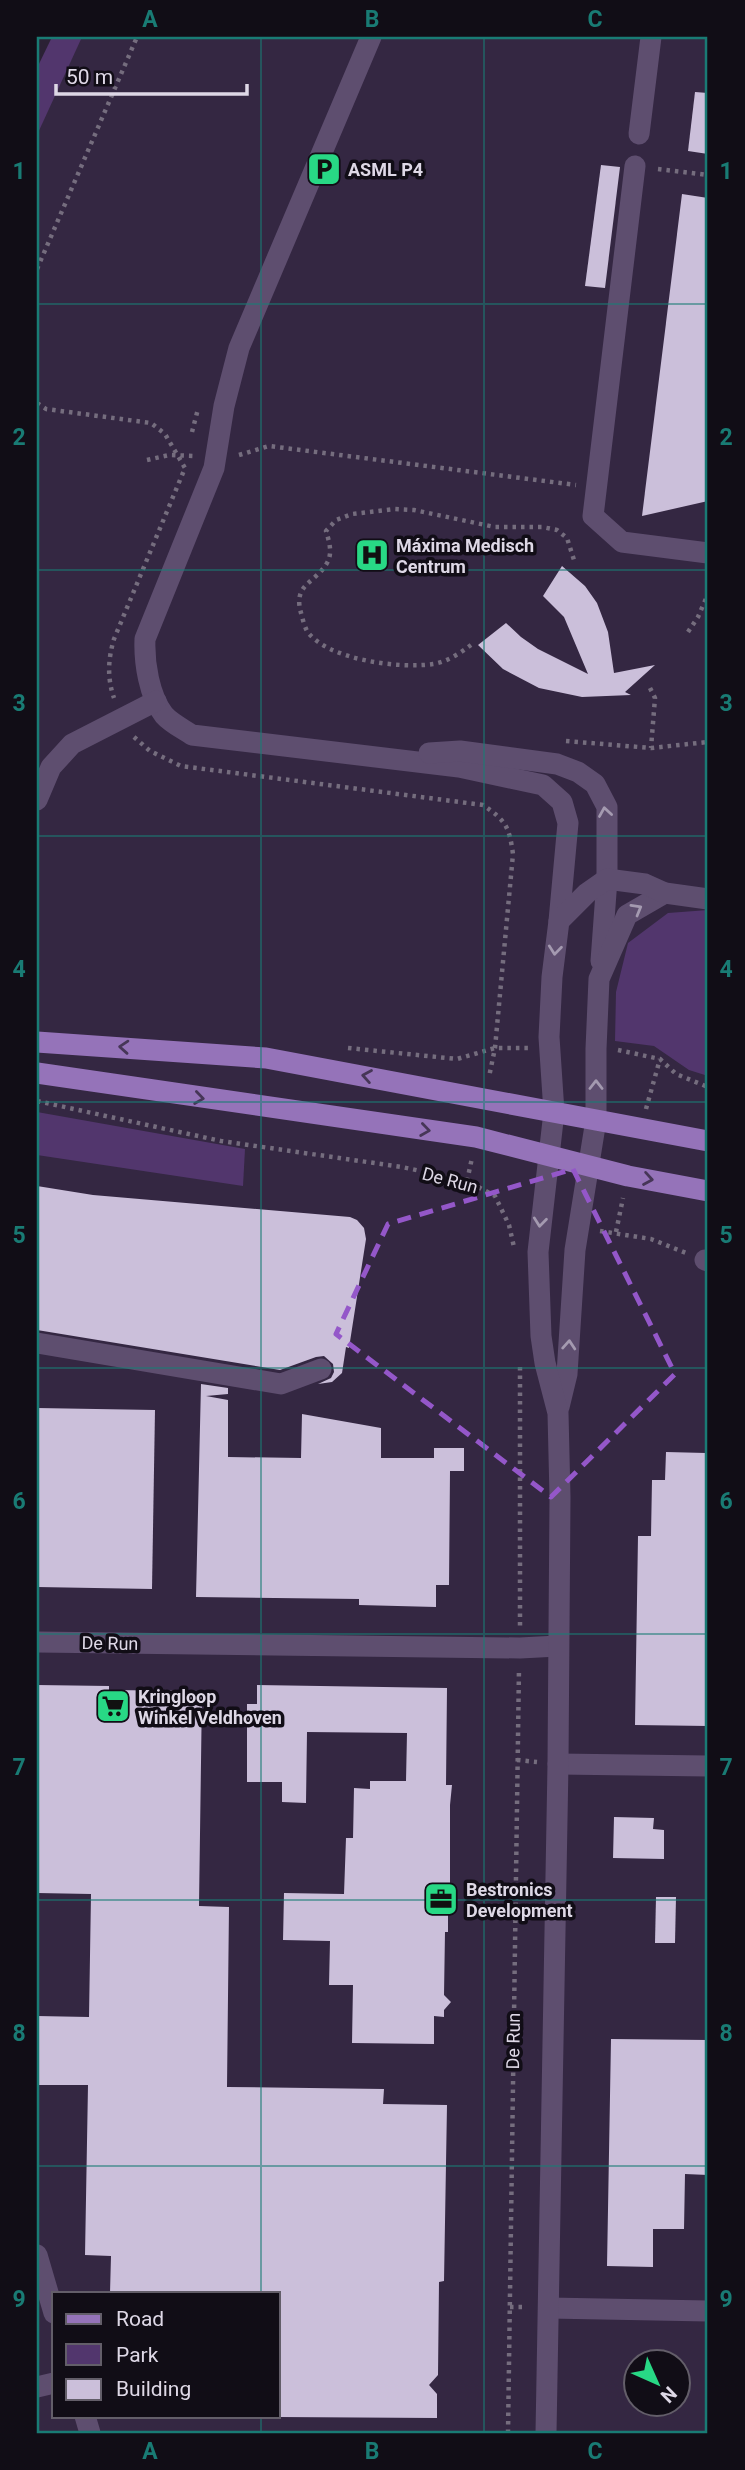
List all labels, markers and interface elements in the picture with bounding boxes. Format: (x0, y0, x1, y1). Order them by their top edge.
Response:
text: A (142, 6, 158, 33)
text: B (365, 6, 379, 33)
text: C (587, 6, 603, 33)
scale bar (56, 52, 247, 96)
text: 50 m (66, 65, 113, 89)
parking icon: ASML P4 (305, 150, 343, 188)
text: 1 (12, 158, 26, 185)
text: 1 (719, 158, 733, 185)
place label: ASML P4 (348, 159, 423, 180)
text: 2 (12, 424, 26, 451)
text: 2 (719, 424, 733, 451)
place label: Máxima Medisch Centrum (396, 535, 534, 577)
hospital icon: Máxima Medisch Centrum (353, 536, 391, 574)
text: 3 (12, 690, 26, 717)
text: 3 (719, 690, 733, 717)
one-way arrow (598, 806, 613, 817)
one-way arrow (630, 904, 643, 917)
one-way arrow (548, 945, 563, 956)
text: 4 (12, 956, 26, 983)
text: 4 (719, 956, 733, 983)
one-way arrow (119, 1040, 130, 1055)
one-way arrow (361, 1069, 372, 1084)
one-way arrow (588, 1079, 604, 1089)
one-way arrow (194, 1090, 205, 1105)
one-way arrow (419, 1122, 431, 1137)
street label: De Run (420, 1163, 480, 1197)
one-way arrow (642, 1171, 654, 1186)
one-way arrow (533, 1217, 548, 1228)
text: 5 (12, 1222, 26, 1249)
text: 5 (719, 1222, 733, 1249)
one-way arrow (561, 1340, 576, 1351)
text: 6 (12, 1488, 26, 1515)
text: 6 (719, 1488, 733, 1515)
street label: De Run (81, 1632, 139, 1654)
place label: Kringloop Winkel Veldhoven (138, 1686, 282, 1728)
supermarket icon: Kringloop Winkel Veldhoven (94, 1687, 132, 1725)
text: 7 (12, 1754, 26, 1781)
text: 7 (719, 1754, 733, 1781)
place label: Bestronics Development (466, 1879, 573, 1921)
office icon: Bestronics Development (422, 1880, 460, 1918)
street label: De Run (502, 2012, 524, 2070)
text: 8 (12, 2020, 26, 2047)
text: 8 (719, 2020, 733, 2047)
text: 9 (12, 2286, 26, 2313)
text: 9 (719, 2286, 733, 2313)
legend (52, 2292, 280, 2418)
text: Road (116, 2307, 164, 2331)
text: Park (116, 2343, 159, 2367)
north arrow (622, 2348, 692, 2418)
text: Building (116, 2377, 191, 2401)
text: N (656, 2382, 682, 2408)
text: A (142, 2438, 158, 2465)
text: B (365, 2438, 379, 2465)
text: C (587, 2438, 603, 2465)

